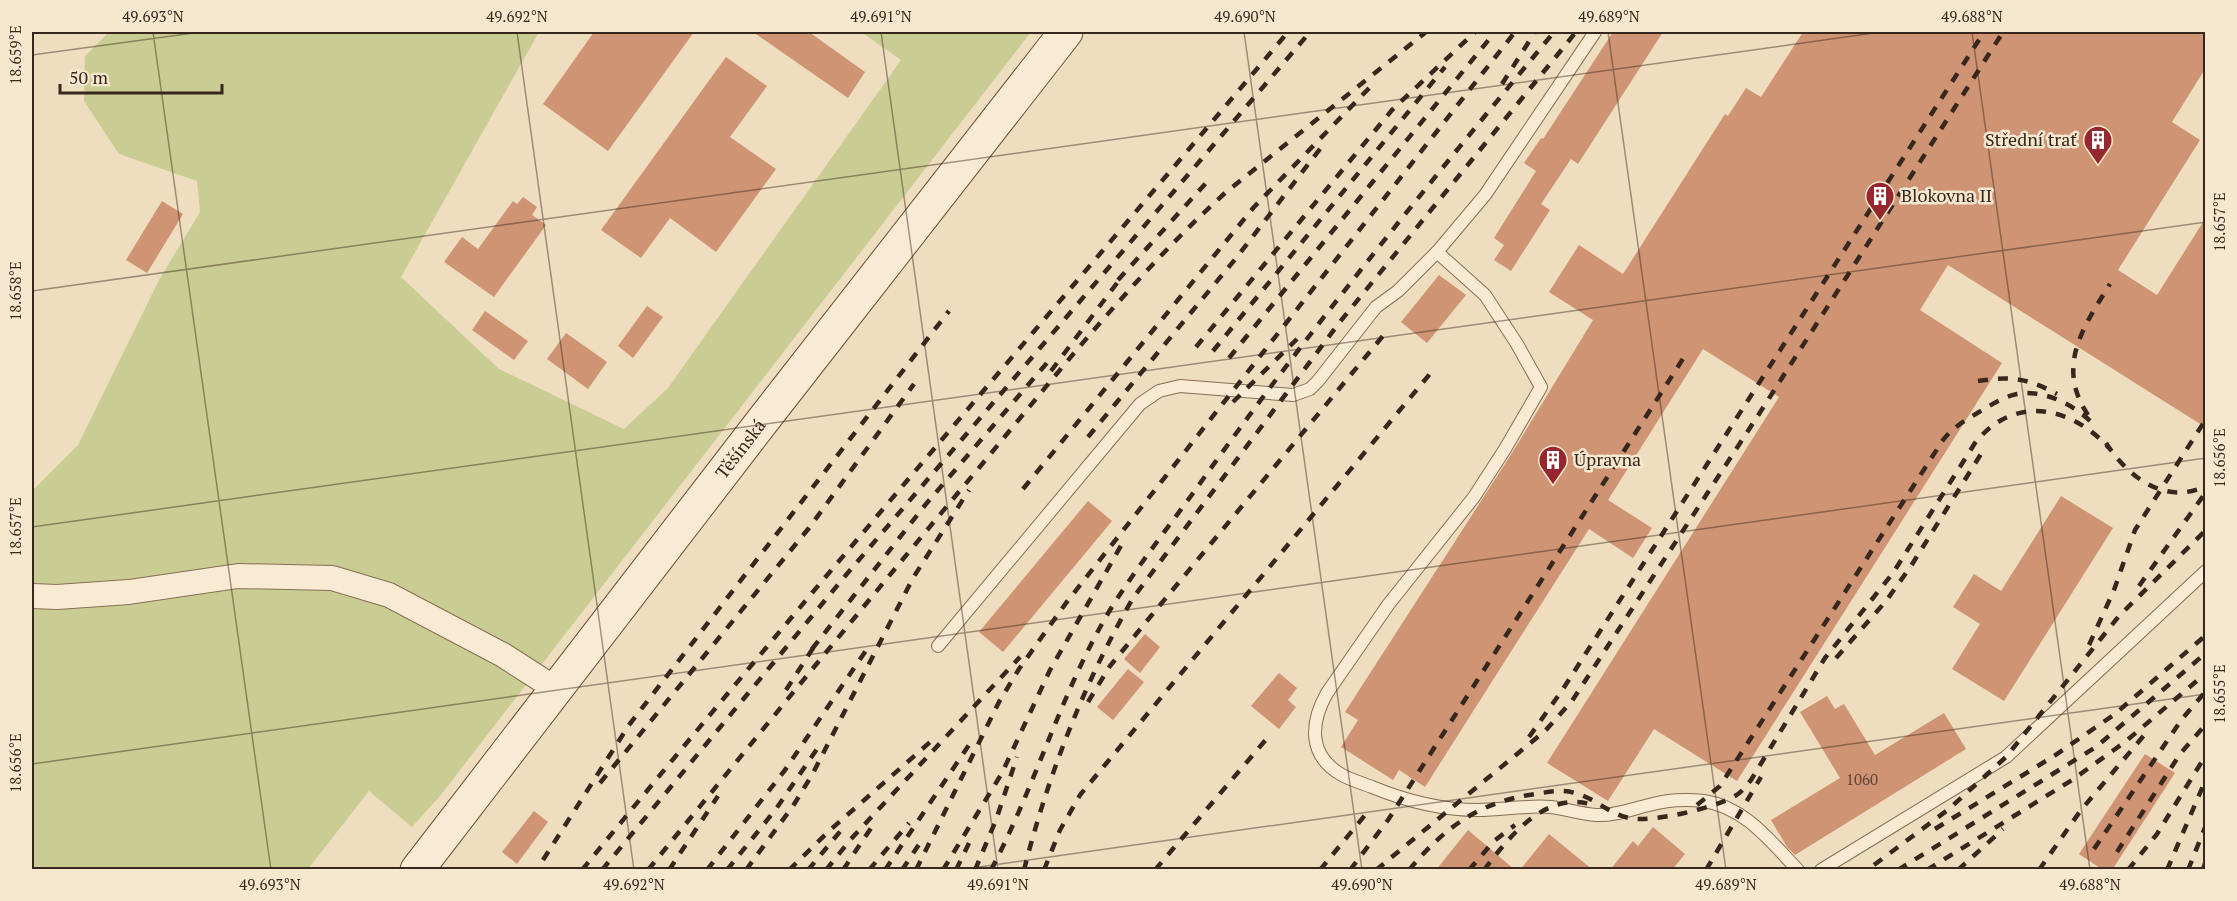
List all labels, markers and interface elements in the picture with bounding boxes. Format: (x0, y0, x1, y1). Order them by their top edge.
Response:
text: 49.693°N (122, 6, 184, 26)
text: 49.692°N (486, 6, 548, 26)
text: 49.691°N (850, 6, 912, 26)
text: 49.690°N (1214, 6, 1276, 26)
text: 49.689°N (1578, 6, 1640, 26)
text: 49.688°N (1941, 6, 2003, 26)
text: 18.659°E (5, 25, 25, 85)
scale bar (60, 57, 222, 95)
text: 50 m (69, 65, 109, 89)
building icon: Střední trať (2082, 124, 2114, 166)
place label: Střední trať (1985, 127, 2077, 151)
building icon: Blokovna II (1864, 180, 1896, 222)
place label: Blokovna II (1901, 183, 1992, 207)
text: 18.657°E (2209, 192, 2229, 252)
text: 18.658°E (5, 261, 25, 321)
street label: Těšínská (709, 414, 771, 483)
text: 18.656°E (2209, 428, 2229, 488)
building icon: Úpravna (1537, 444, 1569, 486)
place label: Úpravna (1574, 447, 1641, 471)
text: 18.657°E (5, 497, 25, 557)
text: 18.655°E (2209, 664, 2229, 724)
text: 18.656°E (5, 733, 25, 793)
house number: 1060 (1846, 769, 1878, 789)
text: 49.693°N (239, 874, 301, 894)
text: 49.692°N (603, 874, 665, 894)
text: 49.691°N (967, 874, 1029, 894)
text: 49.690°N (1331, 874, 1393, 894)
text: 49.689°N (1695, 874, 1757, 894)
text: 49.688°N (2059, 874, 2121, 894)

